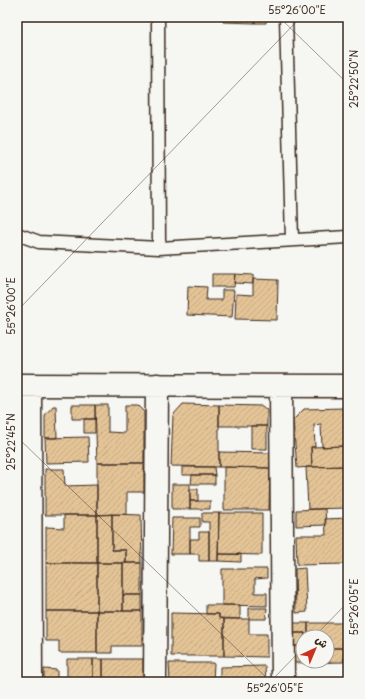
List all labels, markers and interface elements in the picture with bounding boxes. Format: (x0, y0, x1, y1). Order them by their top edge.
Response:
text: 55°26'00"E (268, 2, 326, 17)
text: 25°22'50"N (346, 50, 361, 108)
text: 55°26'00"E (3, 277, 18, 335)
text: 25°22'45"N (3, 413, 18, 471)
text: 55°26'05"E (346, 579, 361, 635)
north arrow (295, 629, 335, 669)
text: ش (312, 631, 333, 652)
text: 55°26'05"E (247, 680, 303, 695)

